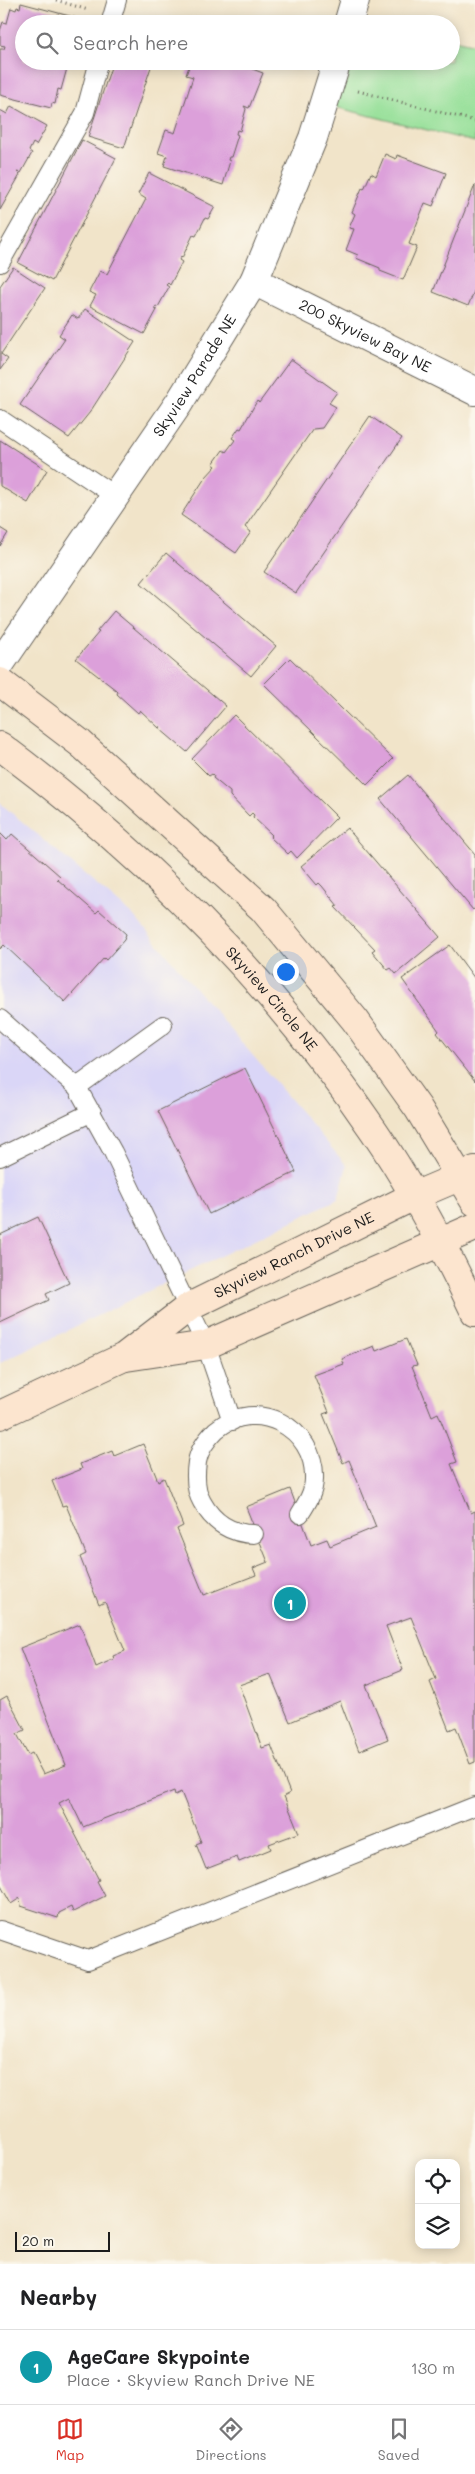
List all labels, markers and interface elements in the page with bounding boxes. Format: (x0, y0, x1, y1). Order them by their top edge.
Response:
search box (15, 15, 460, 70)
icon: search (33, 29, 61, 57)
text: Search here (73, 30, 189, 55)
street label: 200 Skyview Bay NE (296, 294, 435, 377)
street label: Skyview Parade NE (148, 310, 240, 440)
street label: Skyview Circle NE (222, 942, 323, 1055)
your location (273, 959, 299, 985)
street label: Skyview Ranch Drive NE (210, 1206, 377, 1302)
pin: 1 (274, 1584, 306, 1622)
map controls (415, 2159, 460, 2249)
button: locate (415, 2159, 460, 2204)
button: layers (415, 2204, 460, 2249)
scale bar (15, 2229, 110, 2252)
text: 20 m (22, 2231, 54, 2250)
text: Nearby (20, 2283, 97, 2310)
text: AgeCare Skypointe (67, 2344, 250, 2369)
text: 1 (32, 2357, 40, 2378)
text: 130 m (411, 2357, 455, 2378)
text: Place · Skyview Ranch Drive NE (67, 2369, 315, 2390)
tab: Map (56, 2415, 84, 2464)
tab: Directions (195, 2415, 267, 2464)
tab: Saved (378, 2415, 419, 2464)

